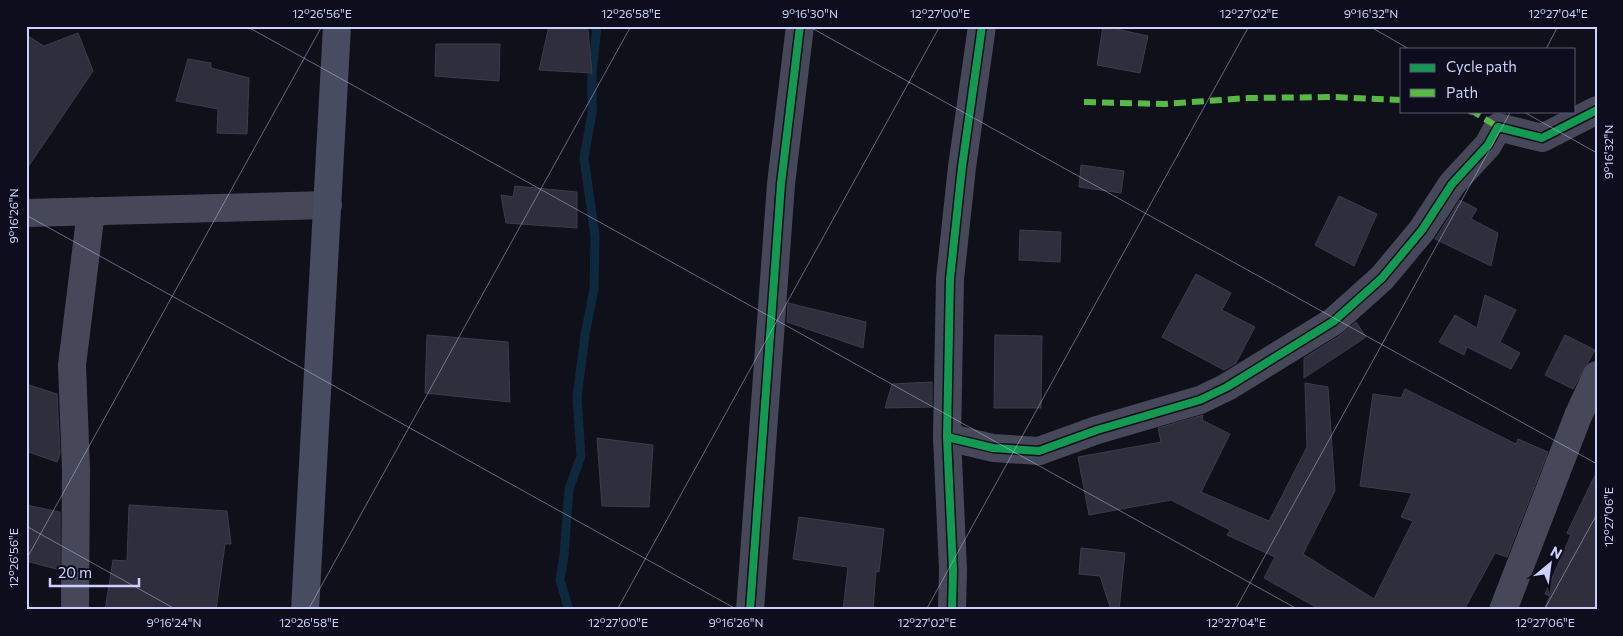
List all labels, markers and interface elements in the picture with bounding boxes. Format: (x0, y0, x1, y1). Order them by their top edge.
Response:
text: 12°26'56"E (292, 6, 352, 20)
text: 12°26'58"E (601, 6, 661, 20)
text: 9°16'30"N (782, 6, 838, 20)
text: 12°27'00"E (910, 6, 970, 20)
text: 12°27'02"E (1220, 6, 1278, 20)
text: 9°16'32"N (1344, 6, 1398, 20)
text: 12°27'04"E (1528, 6, 1588, 20)
legend (1400, 48, 1576, 112)
text: Cycle path (1446, 57, 1517, 75)
text: Path (1446, 83, 1478, 101)
text: 9°16'32"N (1601, 125, 1615, 179)
text: 9°16'26"N (6, 188, 20, 244)
text: 12°27'06"E (1601, 487, 1615, 547)
text: 12°26'56"E (6, 528, 20, 588)
north arrow (1526, 538, 1576, 588)
text: N (1548, 542, 1565, 562)
scale bar (50, 556, 139, 588)
text: 20 m (58, 563, 92, 581)
text: 9°16'24"N (147, 615, 201, 629)
text: 12°26'58"E (279, 615, 339, 629)
text: 12°27'00"E (588, 615, 648, 629)
text: 9°16'26"N (708, 615, 764, 629)
text: 12°27'02"E (898, 615, 956, 629)
text: 12°27'04"E (1206, 615, 1266, 629)
text: 12°27'06"E (1515, 615, 1575, 629)

